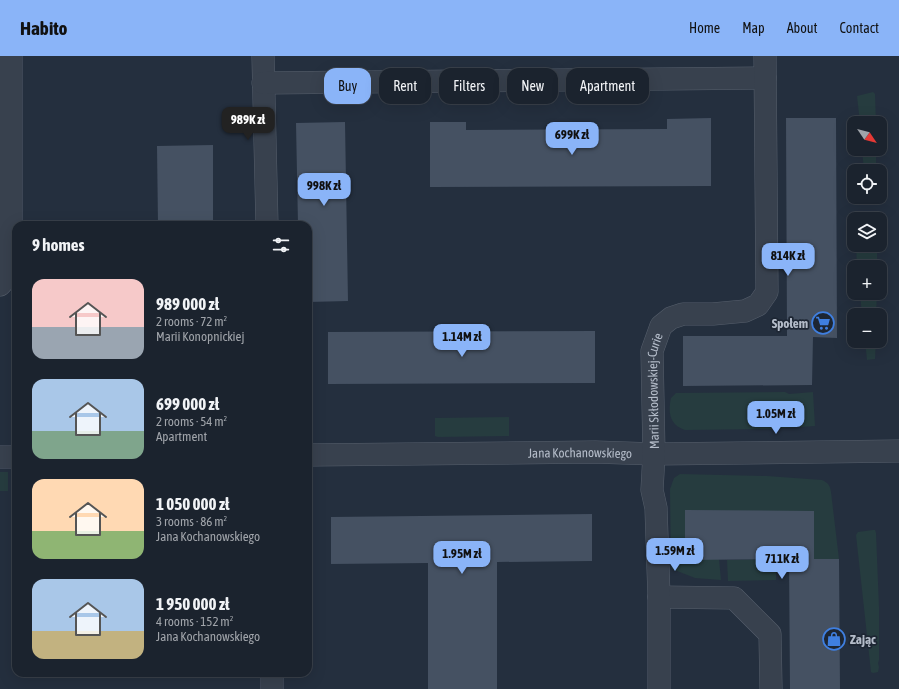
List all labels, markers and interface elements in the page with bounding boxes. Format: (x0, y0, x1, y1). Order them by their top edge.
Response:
text: Habito (20, 17, 67, 39)
text: Home (689, 20, 720, 36)
text: Map (742, 20, 765, 36)
text: About (787, 20, 818, 36)
text: Contact (840, 20, 879, 36)
chip: Buy (324, 68, 371, 104)
chip: Rent (379, 68, 431, 104)
chip: Filters (439, 68, 499, 104)
chip: New (507, 68, 558, 104)
chip: Apartment (566, 68, 649, 104)
pin: 989K zł (211, 107, 285, 141)
text: 989K zł (231, 112, 265, 127)
north arrow (847, 116, 887, 156)
map controls (847, 116, 887, 348)
pin: 699K zł (535, 122, 609, 156)
text: 699K zł (555, 127, 589, 142)
button: locate (847, 164, 887, 204)
pin: 998K zł (287, 173, 361, 207)
text: 998K zł (307, 178, 341, 193)
button: layers (847, 212, 887, 252)
icon: filters (270, 234, 292, 256)
text: 9 homes (32, 235, 85, 255)
pin: 814K zł (751, 243, 825, 277)
text: 814K zł (771, 248, 805, 263)
button: + (847, 260, 887, 300)
text: 989 000 zł (156, 294, 219, 314)
icon: home (64, 295, 112, 343)
button: − (847, 308, 887, 348)
supermarket icon: Społem (810, 310, 836, 336)
text: 2 rooms · 72 m² (156, 314, 227, 329)
place label: Społem (772, 316, 808, 331)
pin: 1.14M zł (421, 324, 503, 358)
text: Marii Konopnickiej (156, 329, 244, 344)
text: 1.14M zł (442, 329, 482, 344)
street label: Marii Skłodowskiej-Curie (645, 331, 665, 449)
text: 699 000 zł (156, 394, 219, 414)
icon: home (64, 395, 112, 443)
pin: 1.05M zł (735, 401, 817, 435)
text: 1.05M zł (756, 406, 796, 421)
text: 2 rooms · 54 m² (156, 414, 227, 429)
text: Apartment (156, 429, 207, 444)
street label: Jana Kochanowskiego (528, 444, 632, 461)
text: 1 050 000 zł (156, 494, 230, 514)
icon: home (64, 495, 112, 543)
text: 3 rooms · 86 m² (156, 514, 227, 529)
text: Jana Kochanowskiego (156, 529, 260, 544)
pin: 1.59M zł (634, 538, 716, 572)
pin: 1.95M zł (421, 541, 503, 575)
text: 1.59M zł (655, 543, 695, 558)
text: 1.95M zł (442, 546, 482, 561)
pin: 711K zł (745, 546, 819, 580)
text: 711K zł (765, 551, 799, 566)
text: 1 950 000 zł (156, 594, 230, 614)
icon: home (64, 595, 112, 643)
text: 4 rooms · 152 m² (156, 614, 233, 629)
shop icon: Zając (821, 626, 847, 652)
text: Jana Kochanowskiego (156, 629, 260, 644)
place label: Zając (850, 632, 876, 647)

